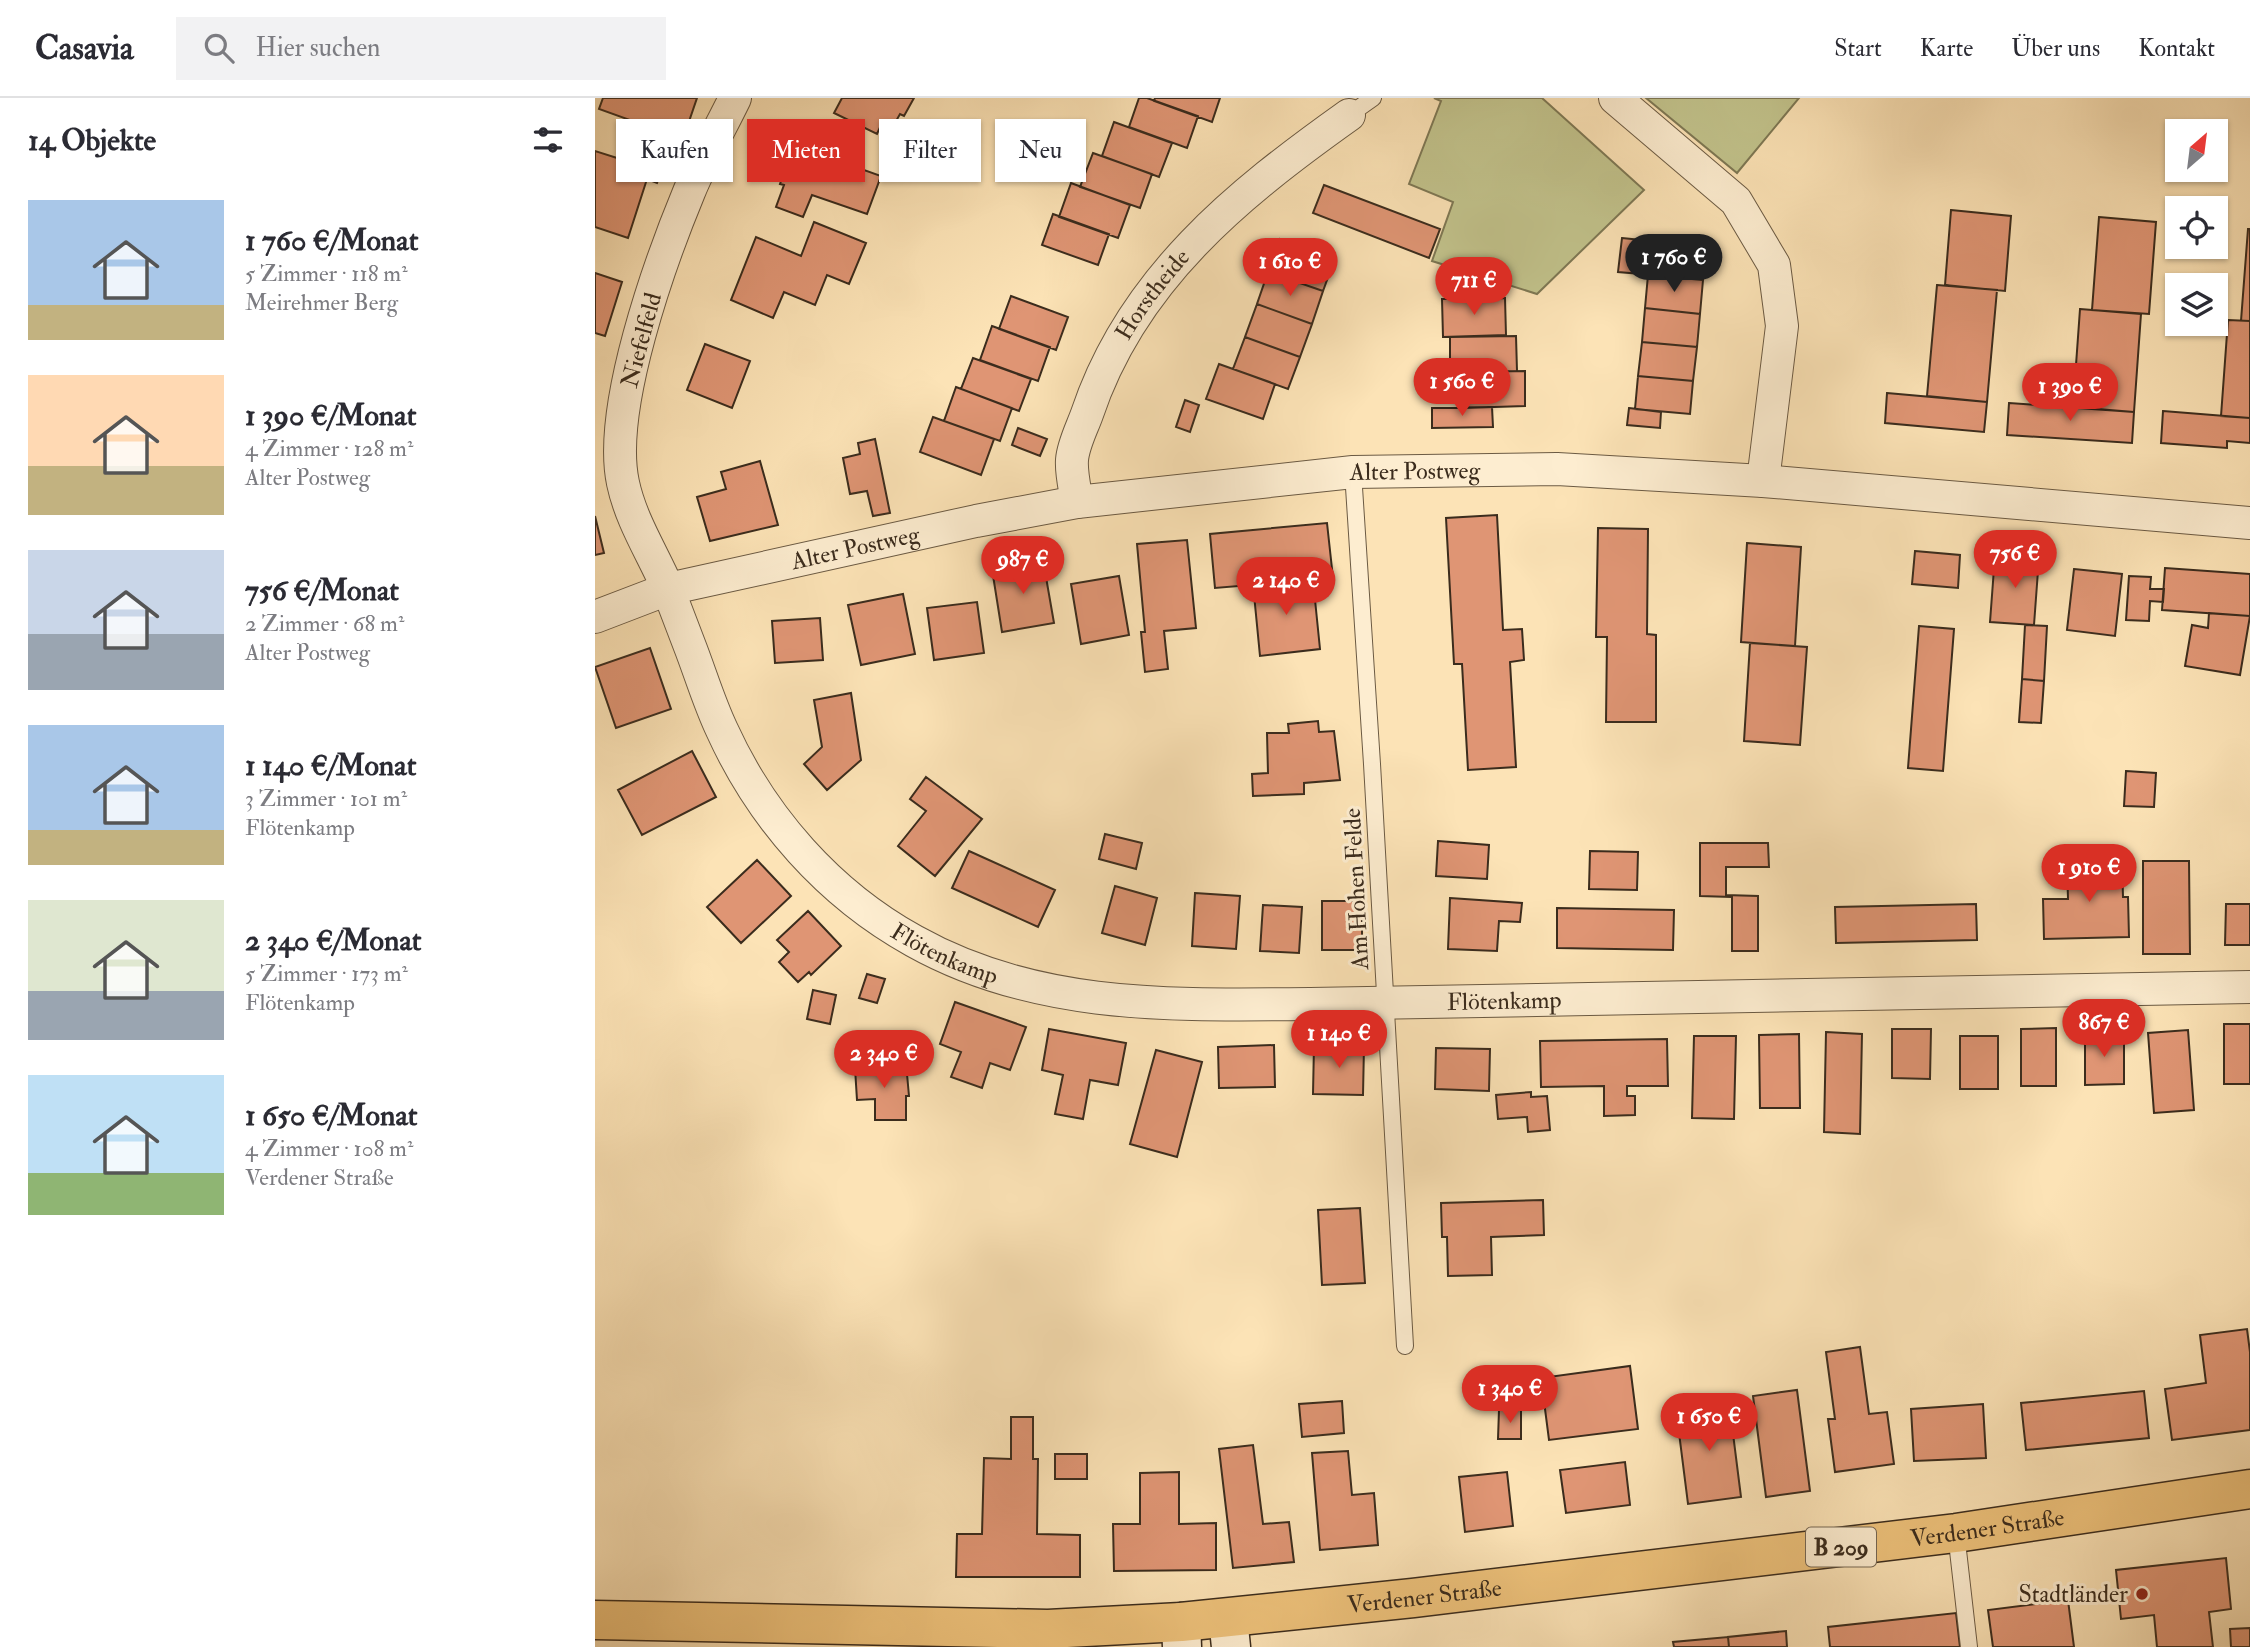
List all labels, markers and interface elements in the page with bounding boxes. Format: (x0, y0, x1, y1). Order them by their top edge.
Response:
search box (176, 17, 666, 80)
text: Casavia (35, 28, 134, 69)
icon: search (200, 29, 238, 67)
text: Hier suchen (256, 32, 380, 64)
text: Start (1834, 33, 1882, 64)
text: Karte (1920, 33, 1973, 64)
text: Über uns (2011, 33, 2100, 64)
text: Kontakt (2138, 33, 2215, 64)
chip: Kaufen (616, 119, 733, 182)
chip: Mieten (747, 119, 865, 182)
chip: Filter (879, 119, 981, 182)
chip: Neu (995, 119, 1086, 182)
north arrow (2165, 119, 2228, 182)
map controls (2165, 119, 2228, 336)
icon: filters (529, 121, 567, 159)
text: 14 Objekte (28, 122, 156, 159)
button: locate (2165, 196, 2228, 259)
text: 1 760 €/Monat (245, 222, 418, 259)
icon: home (84, 228, 168, 312)
pin: 1 760 € (1609, 234, 1739, 294)
pin: 1 610 € (1225, 238, 1355, 298)
street label: Horstheide (1108, 242, 1197, 346)
text: 1 760 € (1641, 242, 1707, 271)
text: 1 610 € (1259, 246, 1321, 275)
pin: 711 € (1425, 258, 1523, 317)
text: 5 Zimmer · 118 m² (245, 259, 408, 288)
text: 711 € (1451, 265, 1497, 294)
button: layers (2165, 273, 2228, 336)
text: Meirehmer Berg (245, 288, 398, 317)
street label: Niefelfeld (614, 289, 669, 391)
pin: 1 560 € (1397, 358, 1527, 418)
pin: 1 390 € (2005, 364, 2135, 423)
text: 1 560 € (1430, 366, 1494, 395)
text: 1 390 € (2038, 371, 2102, 400)
text: 1 390 €/Monat (245, 397, 416, 434)
icon: home (84, 403, 168, 487)
text: 4 Zimmer · 128 m² (245, 434, 413, 463)
street label: Alter Postweg (1349, 455, 1482, 488)
text: Alter Postweg (245, 463, 370, 492)
street label: Alter Postweg (787, 519, 924, 578)
pin: 756 € (1966, 531, 2064, 590)
pin: 987 € (974, 536, 1072, 596)
text: 756 € (1990, 538, 2040, 567)
text: 987 € (997, 544, 1049, 573)
pin: 2 140 € (1221, 558, 1351, 617)
text: 2 140 € (1252, 565, 1320, 594)
text: 756 €/Monat (245, 572, 399, 609)
icon: home (84, 578, 168, 662)
text: 2 Zimmer · 68 m² (245, 609, 404, 638)
text: Alter Postweg (245, 638, 370, 667)
text: 1 140 €/Monat (245, 747, 416, 784)
icon: home (84, 753, 168, 837)
text: 3 Zimmer · 101 m² (245, 784, 407, 813)
street label: Am Hohen Felde (1337, 807, 1376, 972)
text: Flötenkamp (245, 813, 355, 842)
pin: 1 910 € (2024, 844, 2154, 904)
text: 1 910 € (2058, 852, 2120, 881)
street label: Flötenkamp (885, 916, 1002, 992)
text: 2 340 €/Monat (245, 922, 422, 959)
icon: home (84, 928, 168, 1012)
text: 5 Zimmer · 173 m² (245, 959, 408, 988)
street label: Flötenkamp (1447, 985, 1562, 1018)
text: Flötenkamp (245, 988, 355, 1017)
pin: 867 € (2055, 1000, 2153, 1059)
text: 867 € (2078, 1007, 2130, 1036)
pin: 1 140 € (1274, 1010, 1404, 1070)
text: 1 140 € (1307, 1018, 1371, 1047)
pin: 2 340 € (819, 1030, 949, 1090)
text: 2 340 € (850, 1038, 918, 1067)
text: 1 650 €/Monat (245, 1097, 418, 1134)
icon: home (84, 1103, 168, 1187)
text: 4 Zimmer · 108 m² (245, 1134, 413, 1163)
text: Verdener Straße (245, 1163, 394, 1192)
pin: 1 340 € (1445, 1366, 1575, 1425)
text: 1 340 € (1478, 1373, 1542, 1402)
pin: 1 650 € (1644, 1394, 1774, 1453)
text: 1 650 € (1677, 1401, 1741, 1430)
street label: Verdener Straße (1909, 1502, 2066, 1554)
road number: B 209 (1806, 1528, 1876, 1566)
street label: Verdener Straße (1346, 1573, 1503, 1621)
place label: Stadtländer (2018, 1579, 2128, 1610)
marker: Stadtländer (2134, 1586, 2150, 1602)

